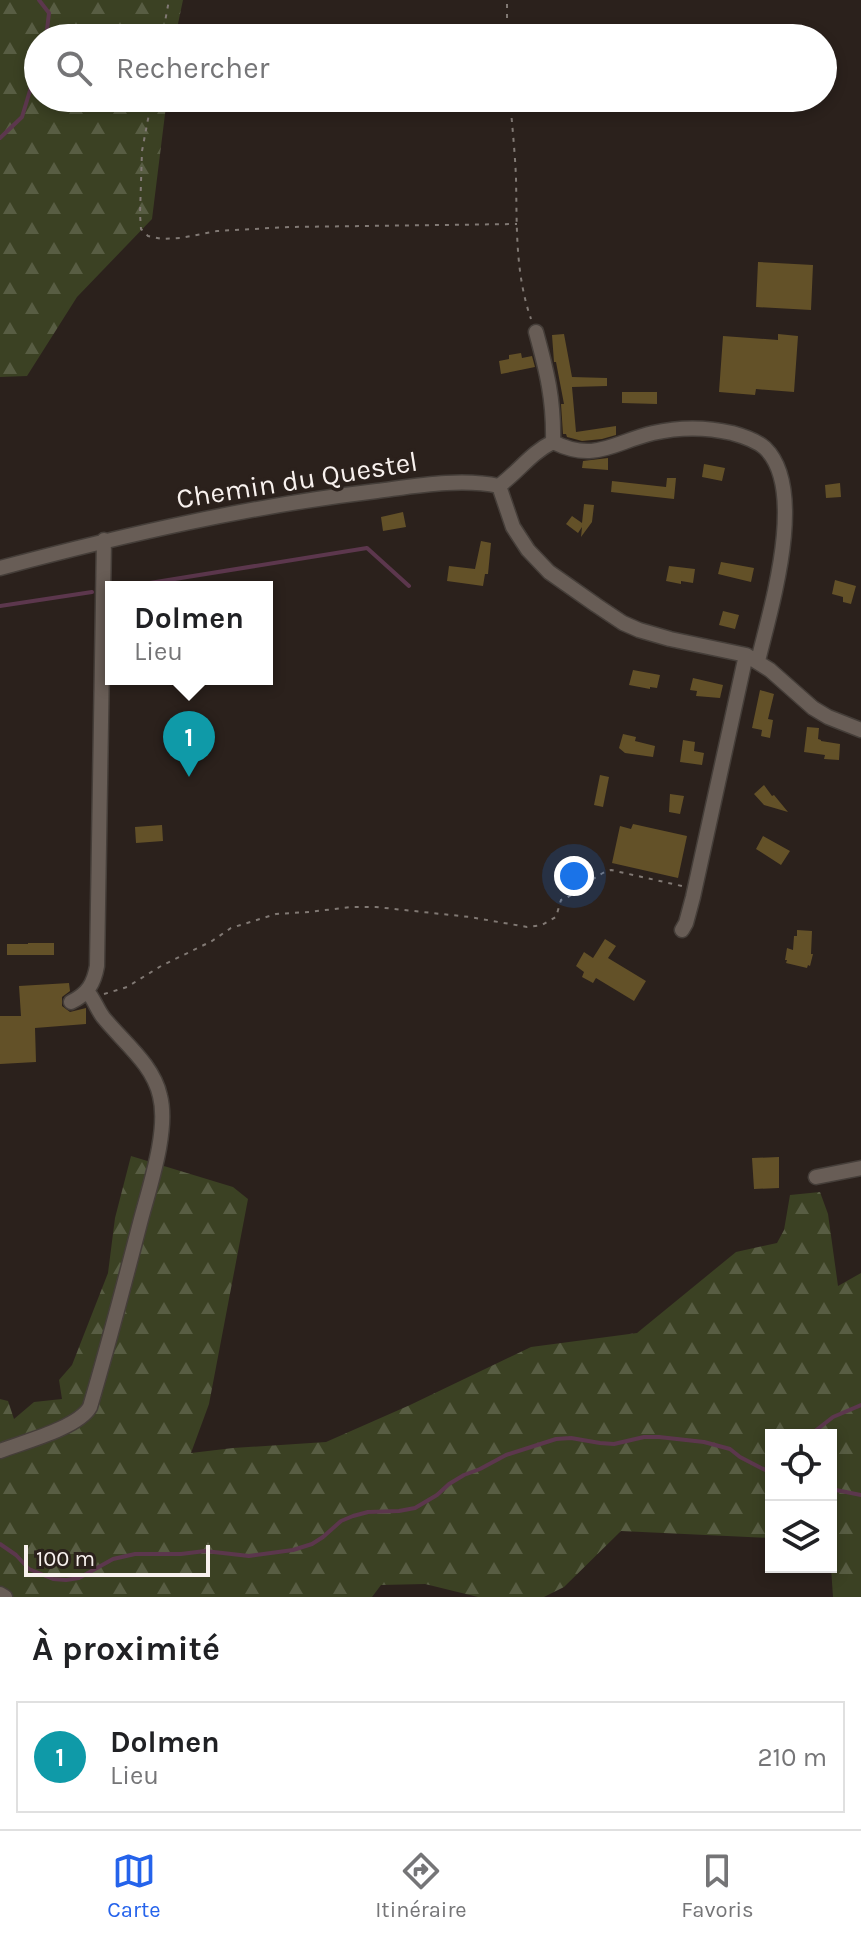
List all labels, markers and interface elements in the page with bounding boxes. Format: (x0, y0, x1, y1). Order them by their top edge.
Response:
search box (24, 24, 837, 112)
icon: search (52, 46, 96, 90)
text: Rechercher (116, 50, 269, 86)
street label: Chemin du Questel (174, 445, 420, 515)
popup (105, 581, 273, 685)
text: Dolmen (134, 600, 244, 636)
text: Lieu (134, 636, 183, 667)
pin: 1 (163, 711, 215, 777)
your location (554, 856, 594, 896)
map controls (765, 1429, 837, 1573)
button: locate (765, 1429, 837, 1501)
button: layers (765, 1501, 837, 1573)
scale bar (24, 1541, 210, 1577)
text: 100 m (36, 1546, 95, 1572)
text: À proximité (32, 1629, 220, 1669)
text: Dolmen (110, 1724, 220, 1760)
text: 1 (55, 1742, 65, 1773)
text: 210 m (757, 1742, 827, 1773)
text: Lieu (110, 1760, 159, 1791)
tab: Carte (107, 1849, 160, 1923)
tab: Itinéraire (375, 1849, 467, 1923)
tab: Favoris (681, 1849, 754, 1923)

